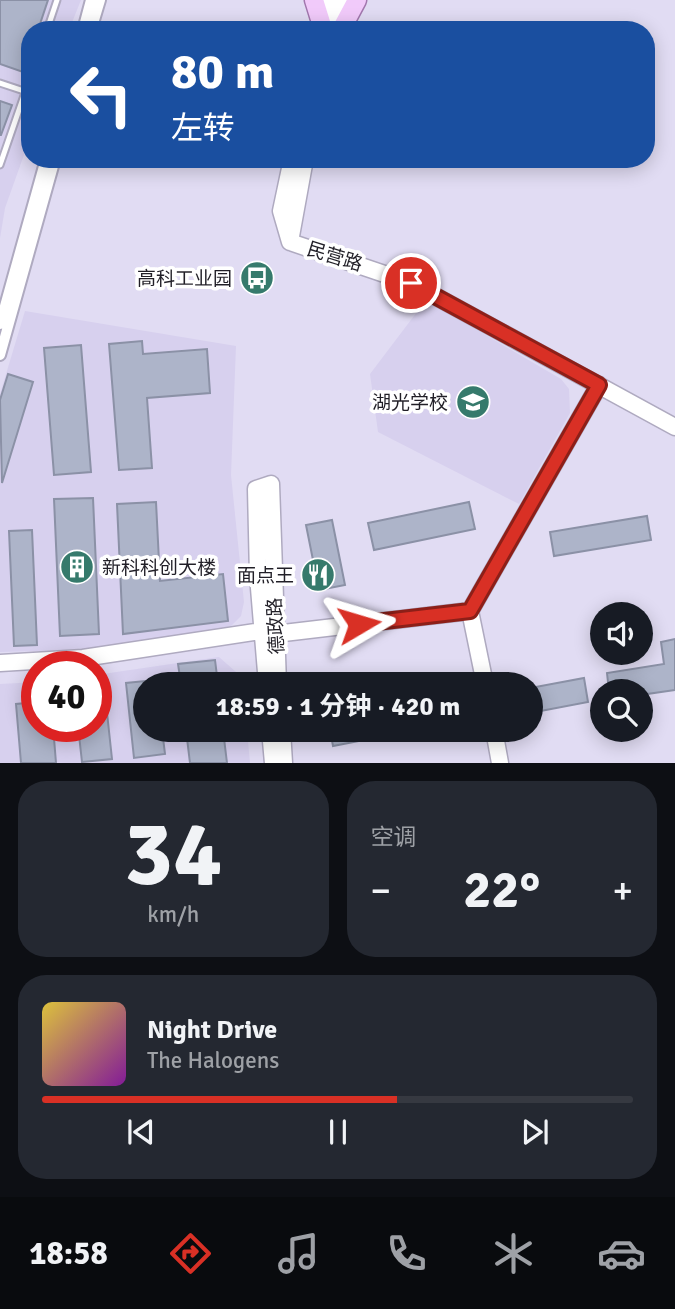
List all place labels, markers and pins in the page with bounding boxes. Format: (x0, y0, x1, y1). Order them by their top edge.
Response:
pin (381, 253, 441, 313)
bus stop icon: 高科工业园 (238, 259, 276, 297)
place label: 高科工业园 (137, 267, 232, 291)
school or university icon: 湖光学校 (454, 383, 492, 421)
place label: 湖光学校 (372, 391, 448, 415)
building icon: 新科科创大楼 (58, 548, 96, 586)
place label: 新科科创大楼 (102, 556, 216, 580)
restaurant icon: 面点王 (299, 556, 337, 594)
place label: 面点王 (237, 564, 294, 588)

